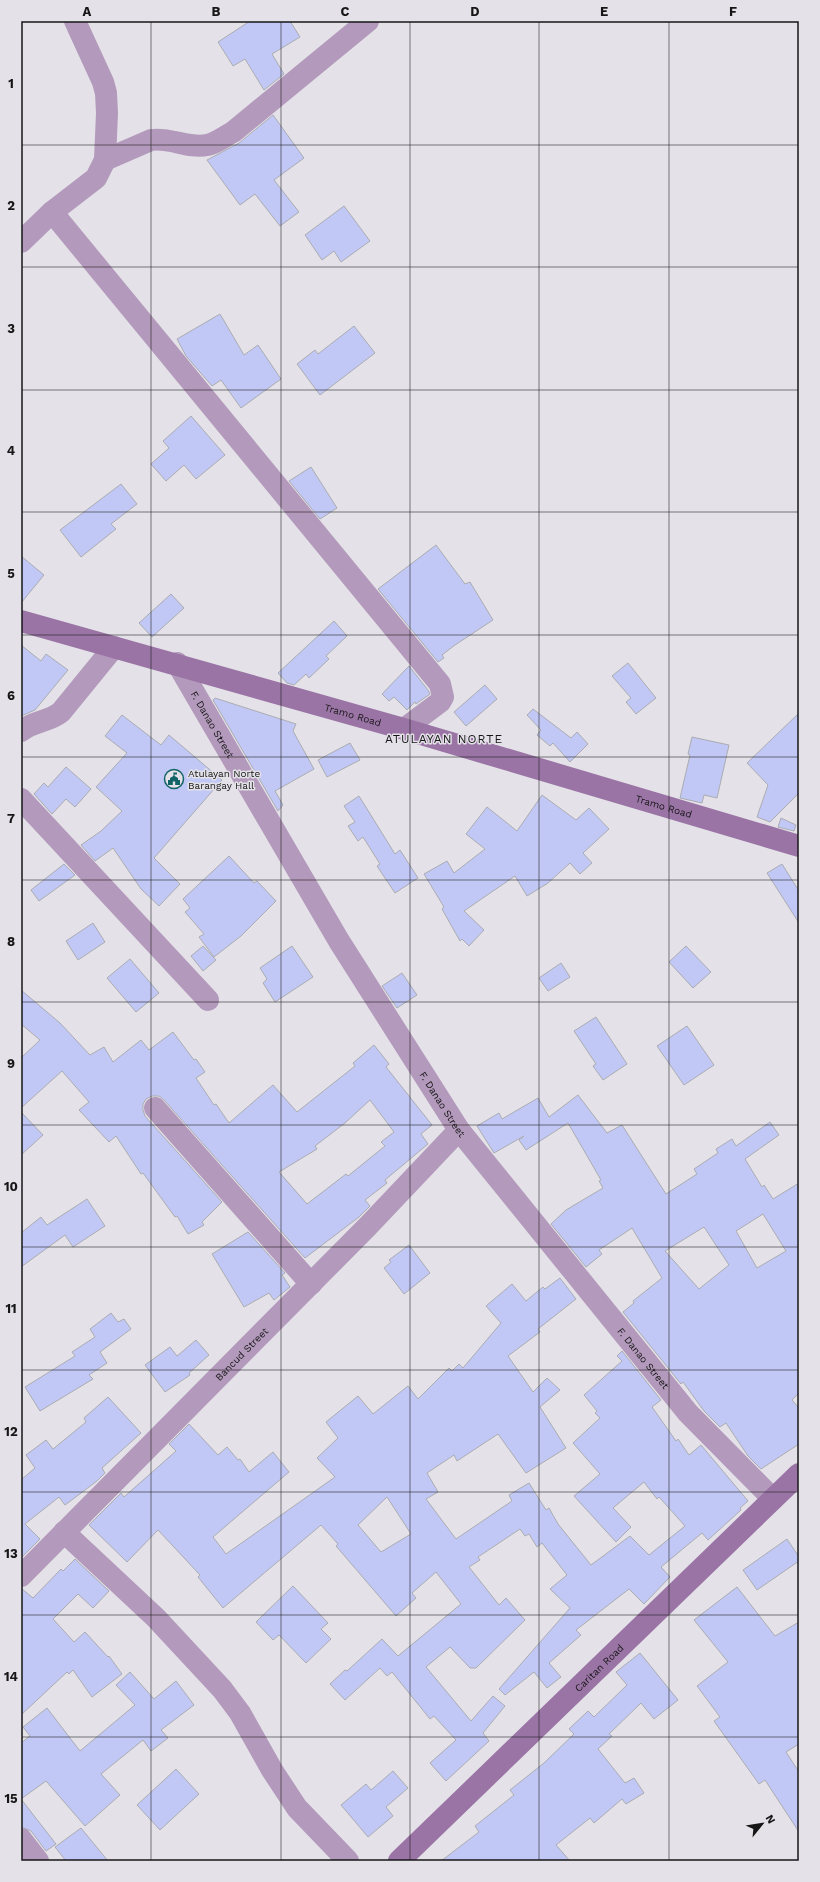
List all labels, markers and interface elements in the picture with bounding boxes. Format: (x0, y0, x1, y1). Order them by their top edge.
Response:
text: A (83, 4, 92, 19)
text: B (212, 4, 221, 19)
text: C (341, 4, 350, 19)
text: D (470, 4, 480, 19)
text: E (600, 4, 608, 19)
text: F (729, 4, 737, 19)
text: 1 (8, 76, 14, 91)
text: 2 (7, 198, 15, 213)
text: 3 (7, 321, 15, 336)
text: 4 (7, 443, 16, 458)
text: 5 (7, 566, 15, 581)
text: 6 (7, 688, 15, 703)
street label: F. Danao Street (189, 689, 236, 761)
street label: Tramo Road (323, 702, 382, 728)
district label: ATULAYAN NORTE (385, 732, 503, 746)
public building icon: Atulayan Norte Barangay Hall (163, 768, 185, 790)
place label: Atulayan Norte Barangay Hall (188, 768, 261, 791)
street label: Tramo Road (634, 793, 693, 820)
text: 7 (7, 811, 15, 826)
text: 8 (7, 934, 15, 949)
text: 9 (7, 1056, 15, 1071)
street label: F. Danao Street (417, 1070, 468, 1140)
text: 10 (4, 1179, 18, 1194)
text: 11 (5, 1301, 17, 1316)
street label: Bancud Street (213, 1325, 271, 1383)
street label: F. Danao Street (615, 1326, 672, 1392)
text: 12 (4, 1424, 18, 1439)
text: 13 (4, 1546, 18, 1561)
street label: Caritan Road (573, 1642, 626, 1694)
text: 14 (4, 1669, 19, 1684)
text: 15 (4, 1791, 18, 1806)
north arrow (742, 1804, 782, 1844)
text: N (763, 1812, 778, 1826)

